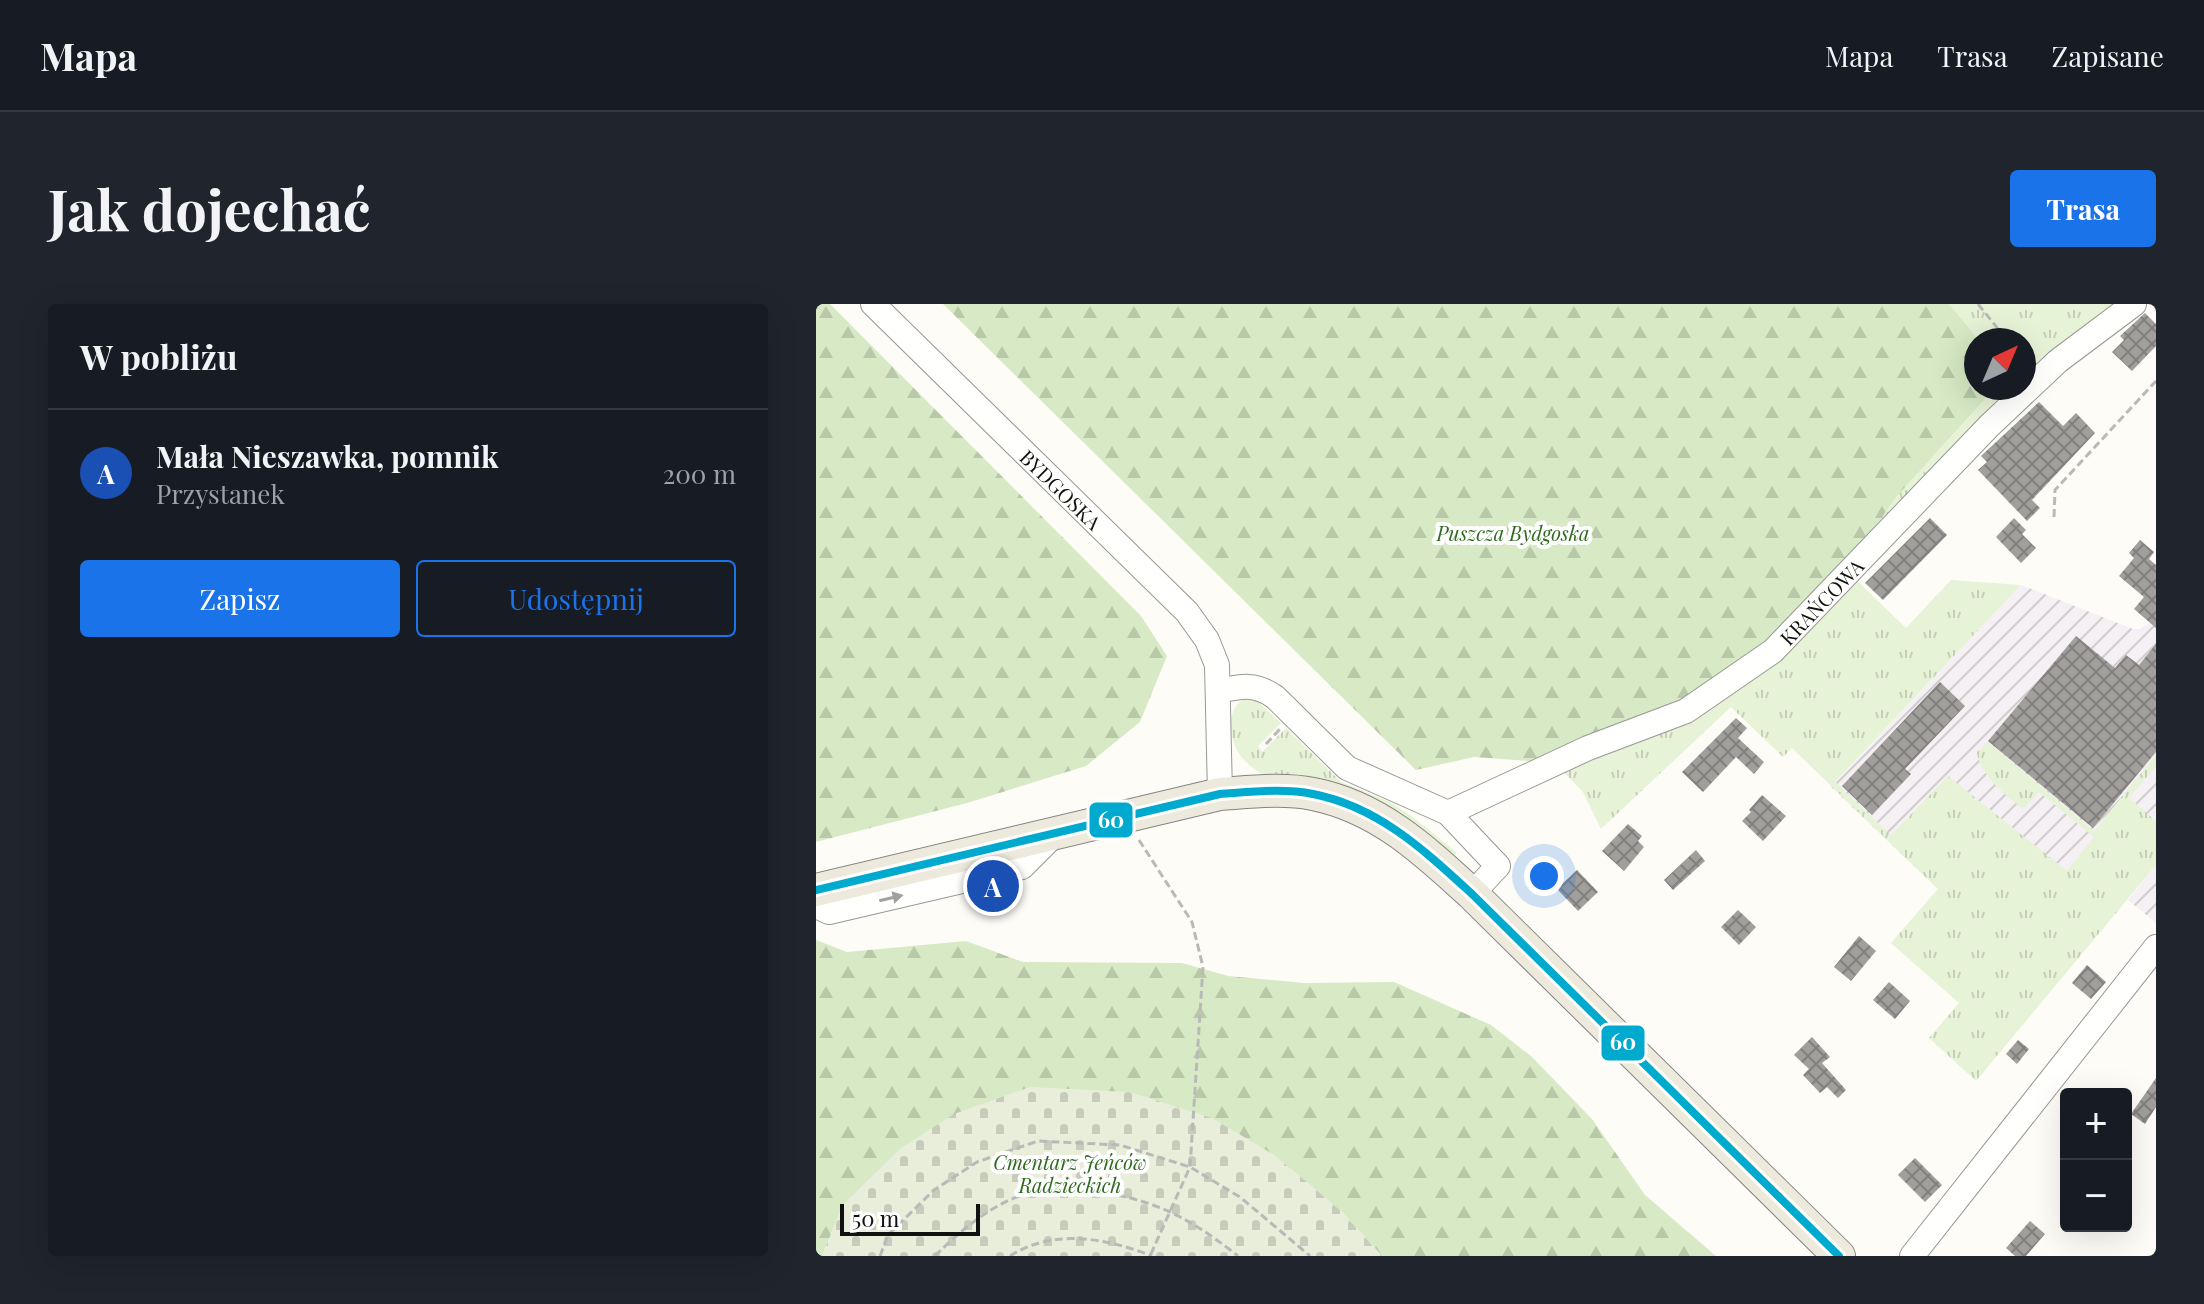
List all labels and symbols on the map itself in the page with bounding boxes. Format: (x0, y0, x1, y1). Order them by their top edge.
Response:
north arrow (1964, 328, 2036, 400)
street label: BYDGOSKA (1015, 443, 1108, 535)
park label: Puszcza Bydgoska (1436, 519, 1589, 546)
street label: KRAŃCOWA (1773, 552, 1869, 650)
line badge: 60 (1088, 801, 1134, 839)
text: 60 (1098, 804, 1124, 834)
pin: A (967, 856, 1019, 916)
your location (1524, 856, 1564, 896)
one-way arrow (879, 891, 904, 903)
line badge: 60 (1600, 1024, 1646, 1062)
text: 60 (1610, 1026, 1636, 1056)
park label: Cmentarz Jeńców Radzieckich (993, 1148, 1147, 1198)
scale bar (840, 1200, 980, 1236)

